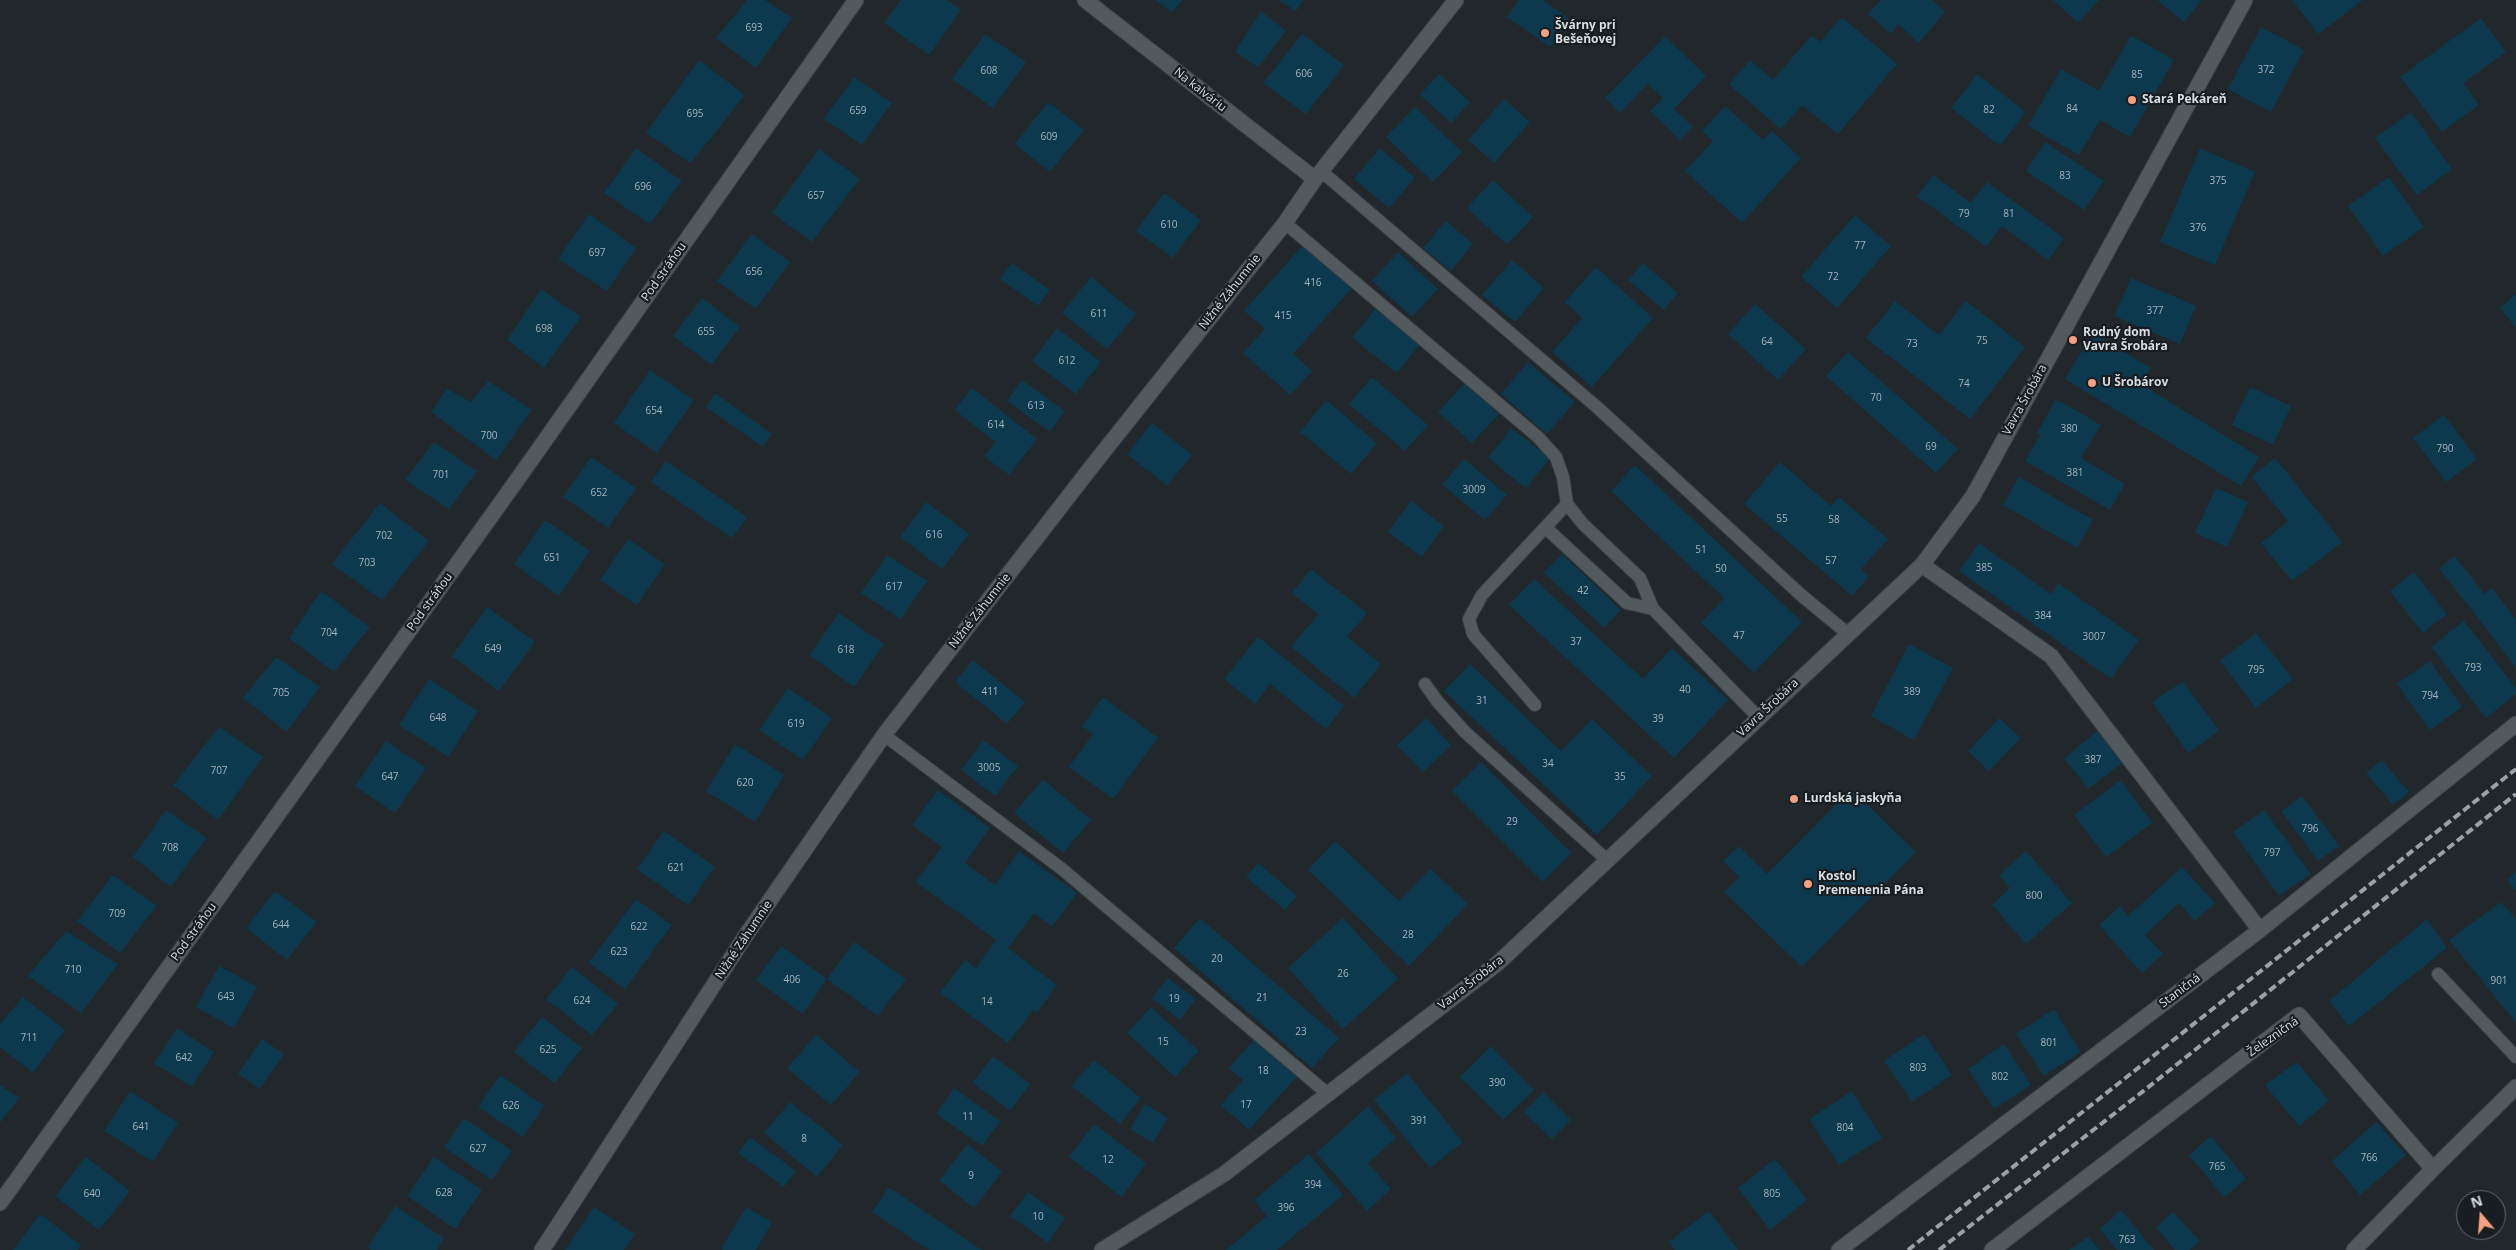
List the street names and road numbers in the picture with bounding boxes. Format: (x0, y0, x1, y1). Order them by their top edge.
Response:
street label: Na kalváriu (1171, 65, 1229, 115)
street label: Pod stráňou (638, 240, 690, 304)
street label: Nižné Záhumnie (1196, 252, 1264, 332)
street label: Vavra Šrobára (2000, 362, 2050, 438)
street label: Pod stráňou (404, 570, 456, 634)
street label: Nižné Záhumnie (946, 571, 1014, 651)
street label: Vavra Šrobára (1734, 676, 1802, 740)
street label: Nižné Záhumnie (712, 898, 776, 982)
street label: Pod stráňou (168, 900, 220, 964)
street label: Vavra Šrobára (1436, 953, 1506, 1013)
street label: Staničná (2157, 971, 2203, 1011)
street label: Železničná (2245, 1014, 2301, 1060)

